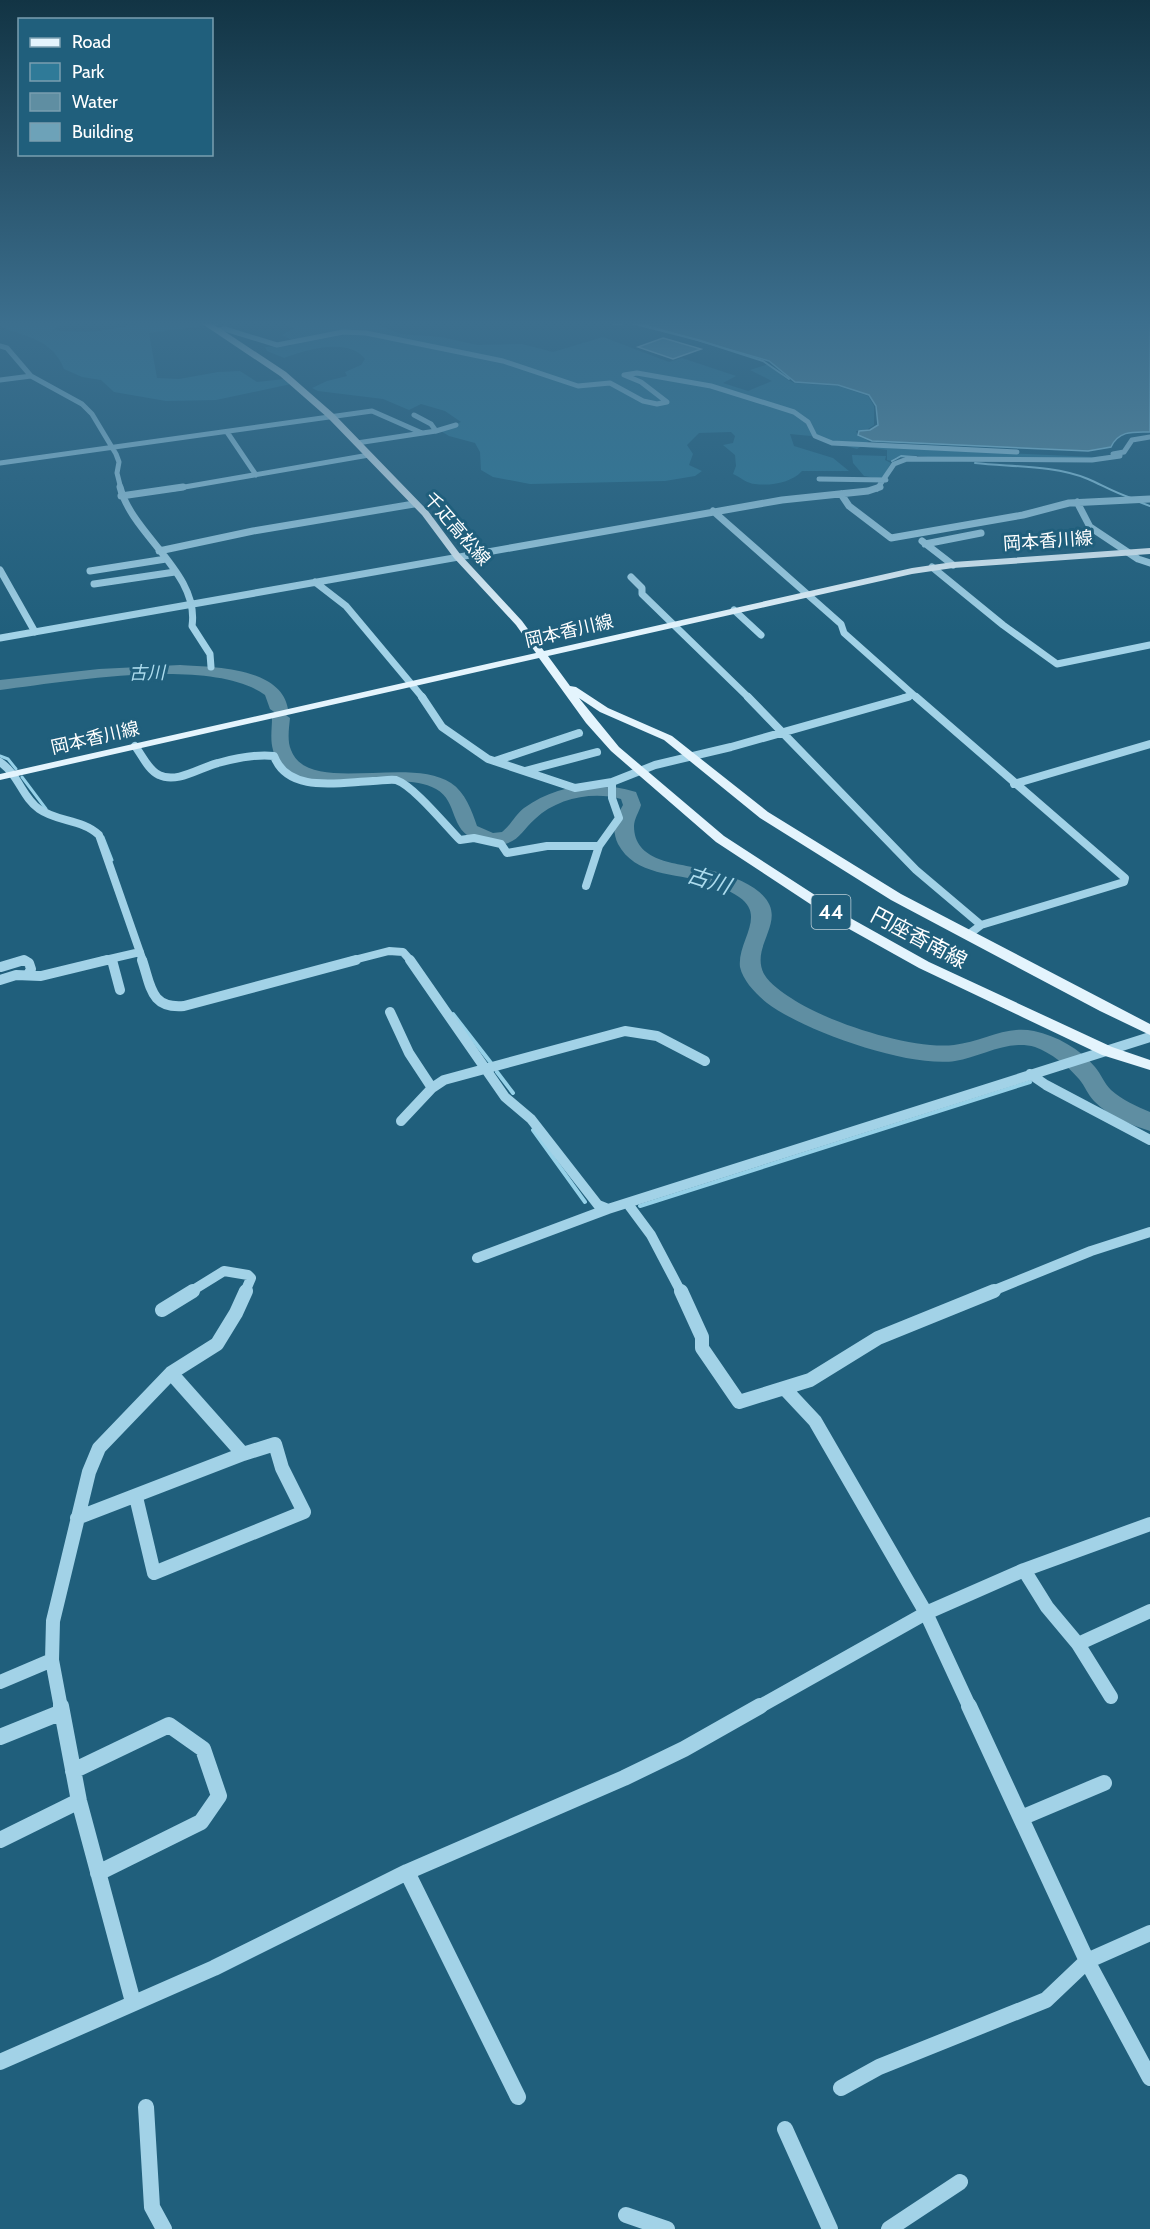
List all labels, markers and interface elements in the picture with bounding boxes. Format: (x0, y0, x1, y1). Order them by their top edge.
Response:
legend (18, 18, 213, 156)
text: Road (72, 31, 111, 53)
text: Park (72, 61, 105, 83)
text: Water (72, 91, 118, 113)
text: Building (72, 121, 134, 143)
street label: 千疋高松線 (419, 488, 495, 570)
street label: 岡本香川線 (1002, 527, 1094, 555)
street label: 岡本香川線 (523, 610, 615, 652)
water label: 古川 (129, 662, 167, 684)
street label: 岡本香川線 (49, 717, 141, 759)
water label: 古川 (684, 861, 736, 901)
road number: 44 (812, 895, 850, 929)
street label: 円座香南線 (867, 902, 971, 973)

